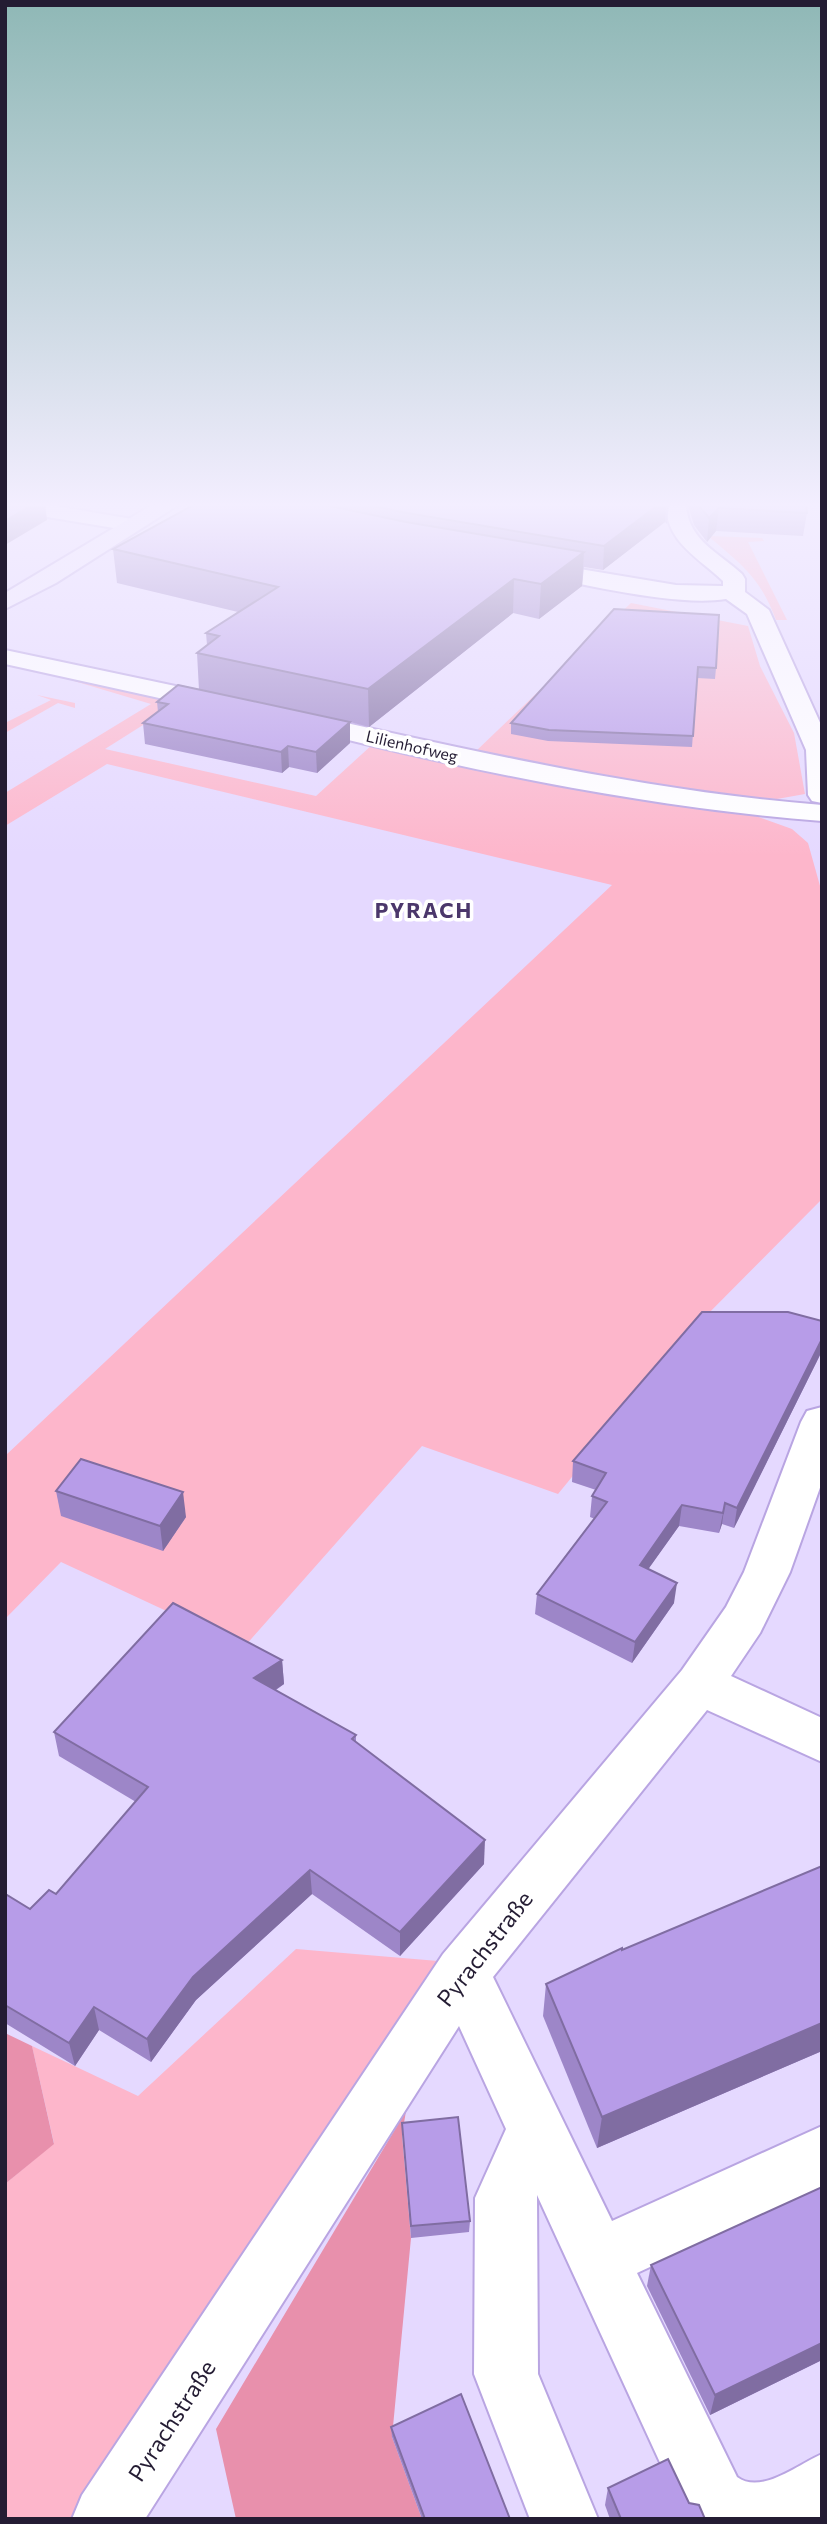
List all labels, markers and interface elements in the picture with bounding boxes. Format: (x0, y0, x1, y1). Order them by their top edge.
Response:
street label: Lilienhofweg (364, 726, 460, 765)
district label: PYRACH (375, 897, 473, 922)
street label: Pyrachstraße (430, 1885, 538, 2012)
street label: Pyrachstraße (122, 2355, 221, 2486)

